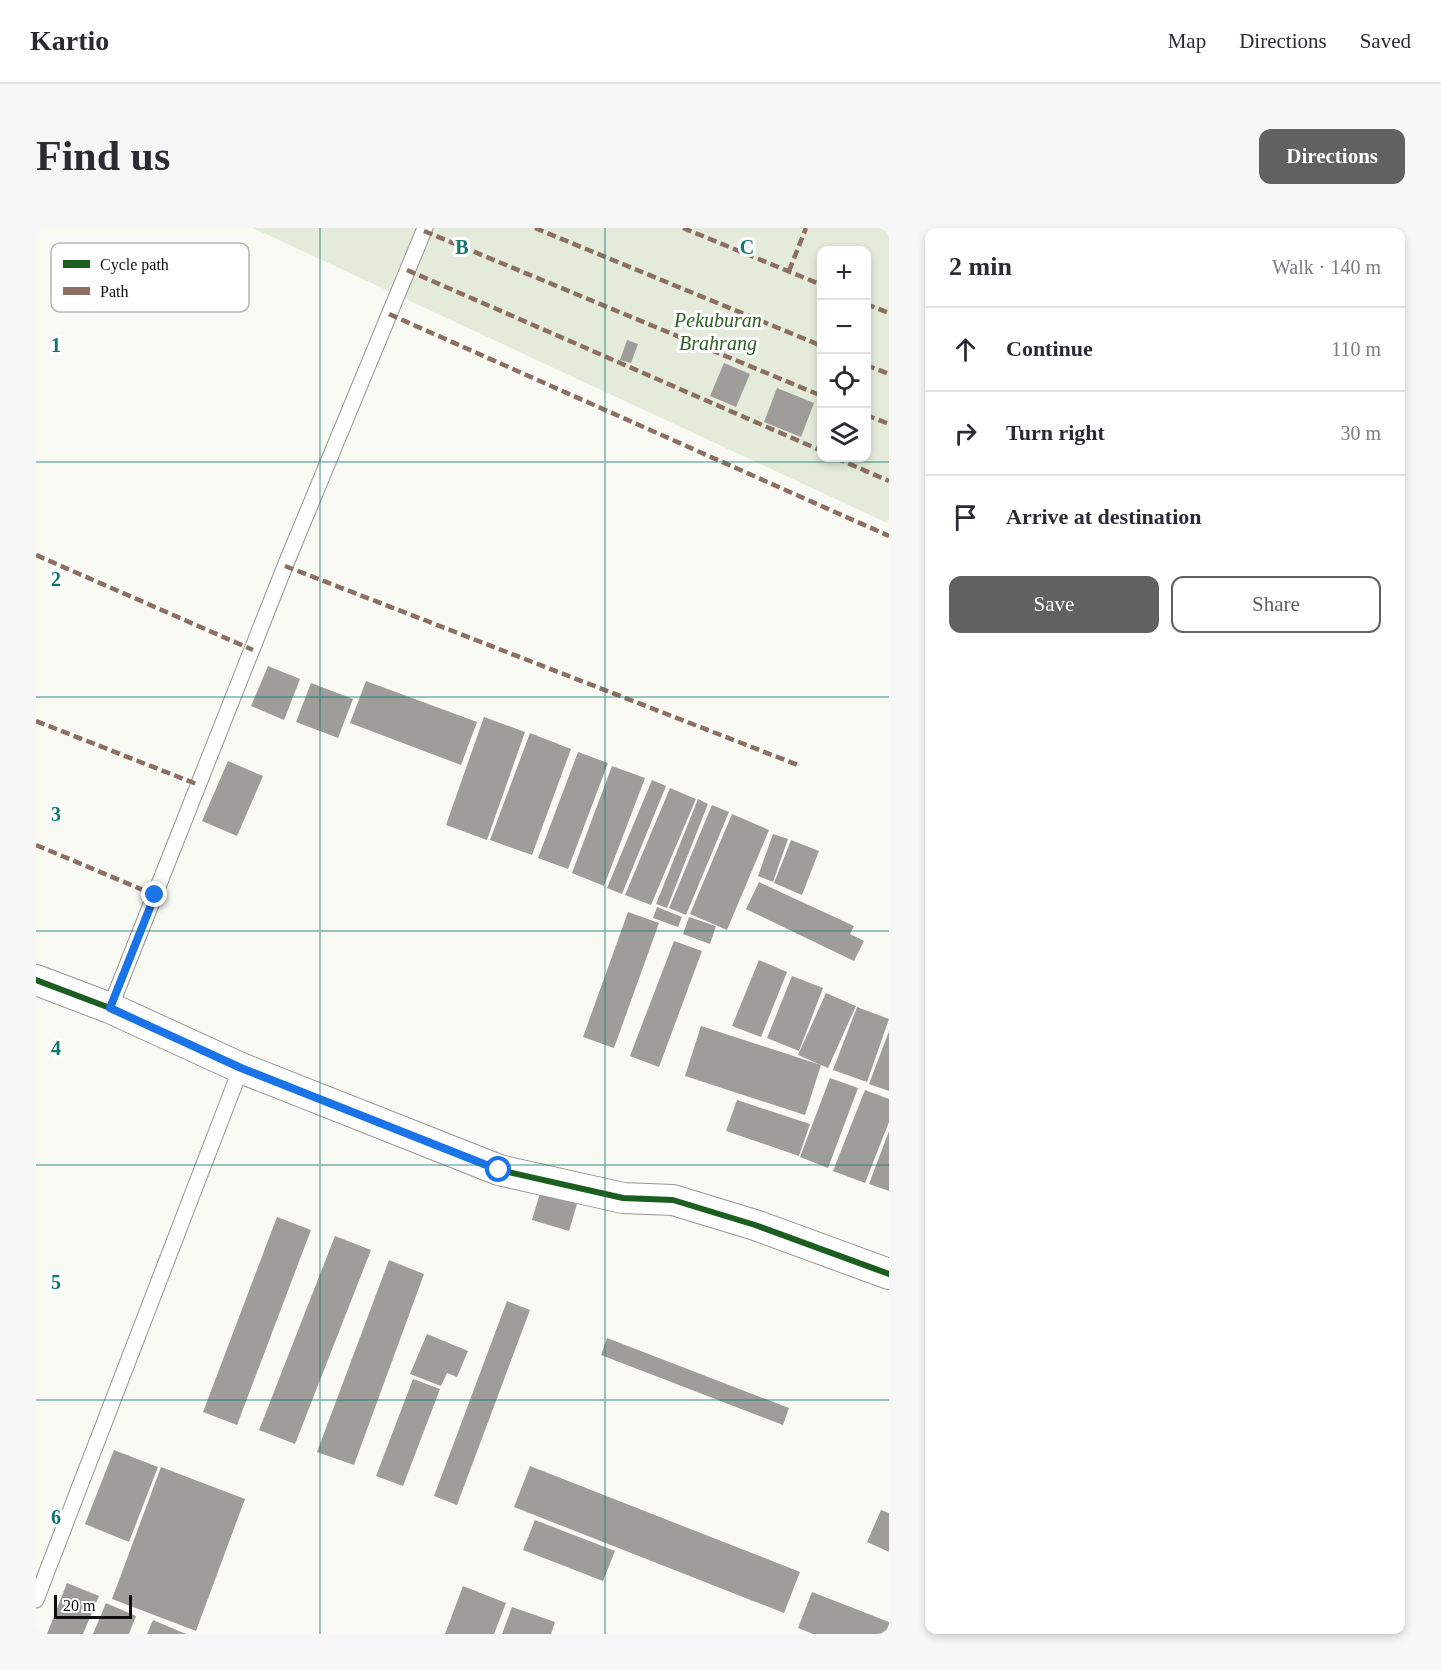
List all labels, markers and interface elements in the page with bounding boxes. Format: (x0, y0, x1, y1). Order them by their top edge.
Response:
text: Kartio (30, 25, 109, 56)
text: Map (1168, 29, 1206, 53)
text: Directions (1239, 29, 1327, 53)
text: Saved (1360, 29, 1411, 53)
button: Directions (1259, 129, 1405, 184)
text: Find us (36, 133, 170, 179)
text: B (455, 236, 469, 258)
text: C (740, 236, 754, 258)
legend (51, 243, 249, 312)
map controls (817, 246, 871, 462)
button: + (817, 246, 871, 300)
text: 2 min (949, 252, 1012, 281)
text: Cycle path (100, 256, 169, 274)
text: Walk · 140 m (1272, 256, 1381, 278)
text: Path (100, 283, 128, 300)
button: − (817, 300, 871, 354)
park label: Pekuburan Brahrang (673, 309, 762, 355)
icon: ahead (949, 333, 982, 366)
text: 1 (51, 334, 61, 356)
text: Continue (1006, 336, 1093, 361)
text: 110 m (1331, 338, 1381, 360)
button: locate (817, 354, 871, 408)
button: layers (817, 408, 871, 462)
icon: right (949, 417, 982, 450)
text: Turn right (1006, 420, 1105, 445)
text: 30 m (1340, 422, 1381, 444)
icon: arrive (949, 501, 982, 534)
text: Arrive at destination (1006, 504, 1202, 529)
text: 2 (51, 568, 61, 590)
button: Save (949, 576, 1159, 633)
button: Share (1171, 576, 1381, 633)
text: 3 (51, 803, 61, 825)
route end (141, 881, 167, 907)
text: 4 (51, 1037, 61, 1059)
route start (485, 1156, 511, 1182)
text: 5 (51, 1271, 61, 1293)
text: 6 (51, 1506, 61, 1528)
scale bar (54, 1592, 132, 1620)
text: 20 m (63, 1597, 95, 1614)

